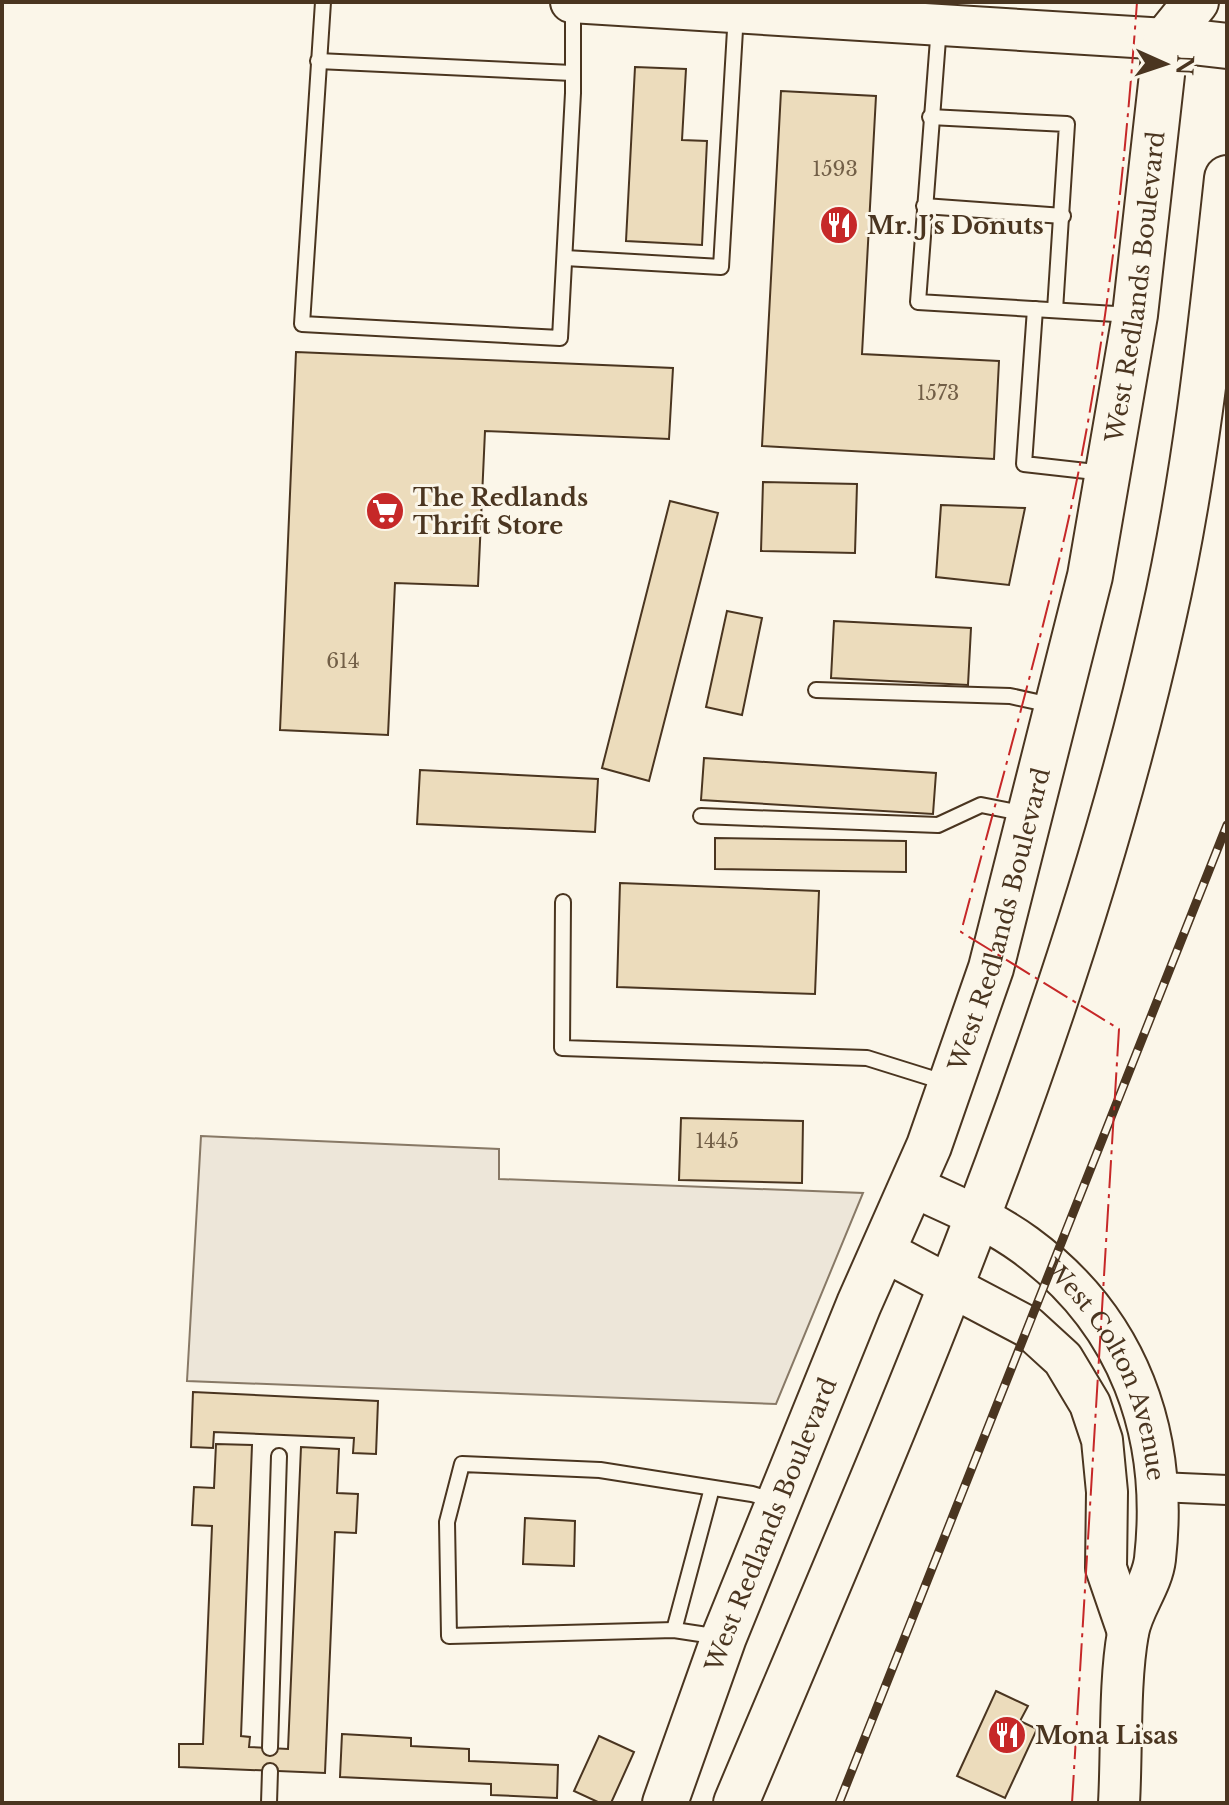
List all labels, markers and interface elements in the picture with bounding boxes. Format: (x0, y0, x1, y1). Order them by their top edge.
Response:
north arrow (1125, 24, 1205, 104)
text: N (1170, 54, 1198, 76)
street label: West Redlands Boulevard (1099, 129, 1170, 446)
house number: 1593 (812, 157, 858, 181)
restaurant icon: Mr. J’s Donuts (818, 204, 860, 246)
place label: Mr. J’s Donuts (867, 211, 1044, 240)
house number: 1573 (917, 381, 959, 405)
place label: The Redlands Thrift Store (413, 483, 588, 540)
supermarket icon: The Redlands Thrift Store (364, 490, 406, 532)
house number: 614 (326, 649, 360, 673)
street label: West Redlands Boulevard (942, 765, 1056, 1076)
house number: 1445 (695, 1129, 739, 1153)
street label: West Colton Avenue (1038, 1252, 1171, 1482)
street label: West Redlands Boulevard (698, 1373, 842, 1676)
restaurant icon: Mona Lisas (986, 1714, 1028, 1756)
place label: Mona Lisas (1035, 1721, 1178, 1750)

